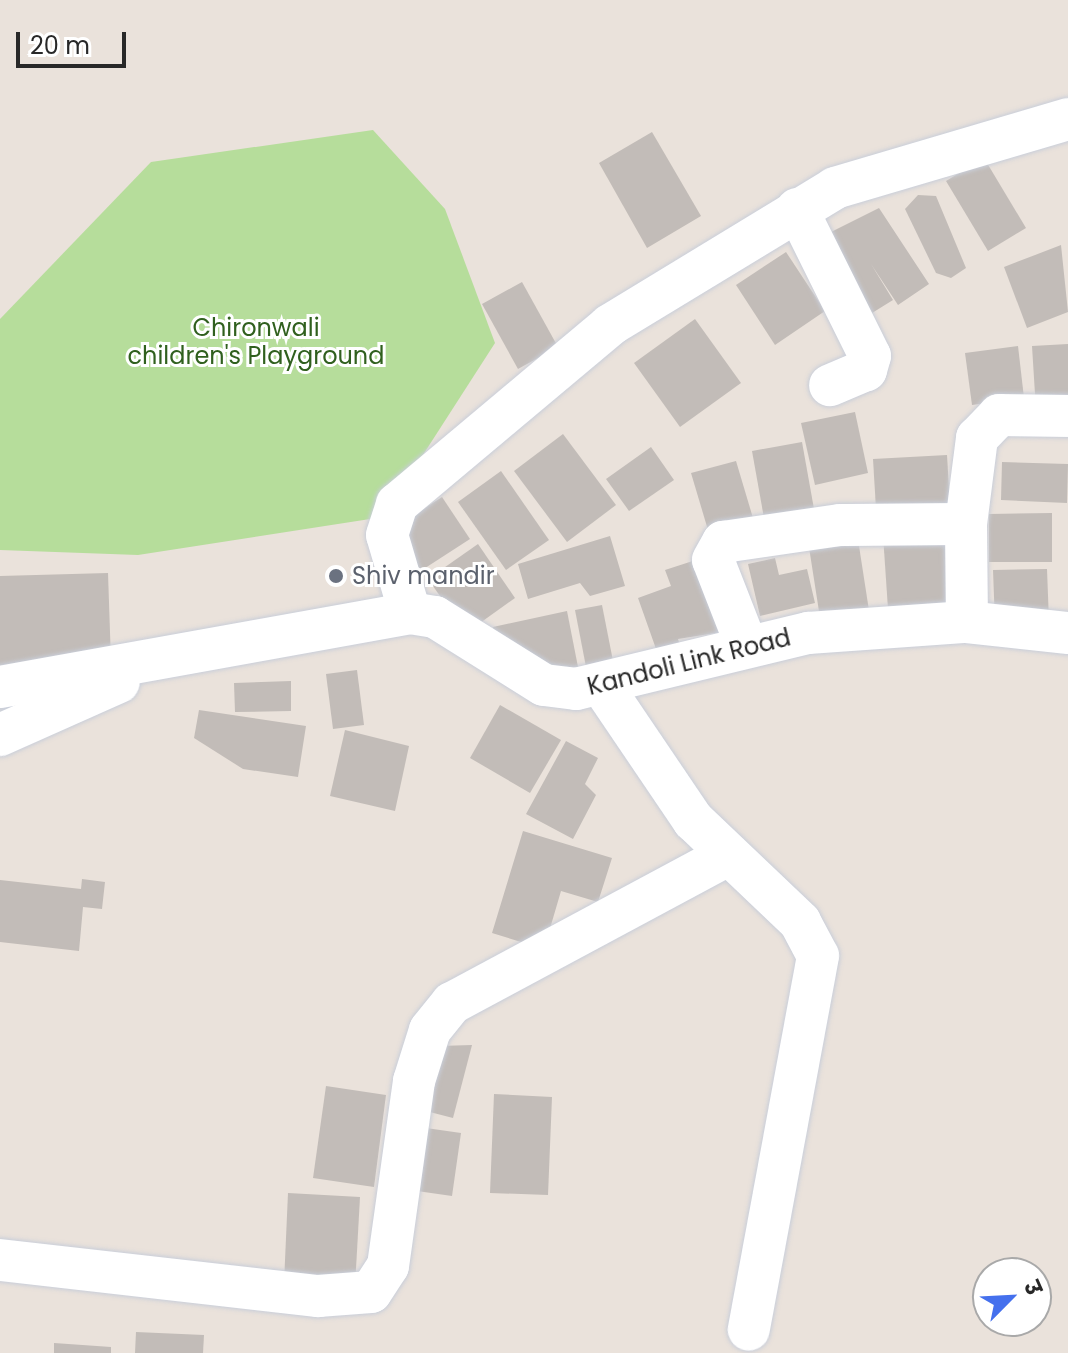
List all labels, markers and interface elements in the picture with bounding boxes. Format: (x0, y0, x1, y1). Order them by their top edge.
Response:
scale bar (20, 16, 130, 66)
text: 20 m (30, 29, 90, 62)
park label: Chironwali children's Playground (128, 314, 384, 370)
place label: Shiv mandir (352, 562, 495, 590)
marker: Shiv mandir (327, 567, 345, 585)
street label: Kandoli Link Road (584, 623, 794, 701)
north arrow (972, 1257, 1052, 1337)
text: उ (1016, 1276, 1049, 1300)

